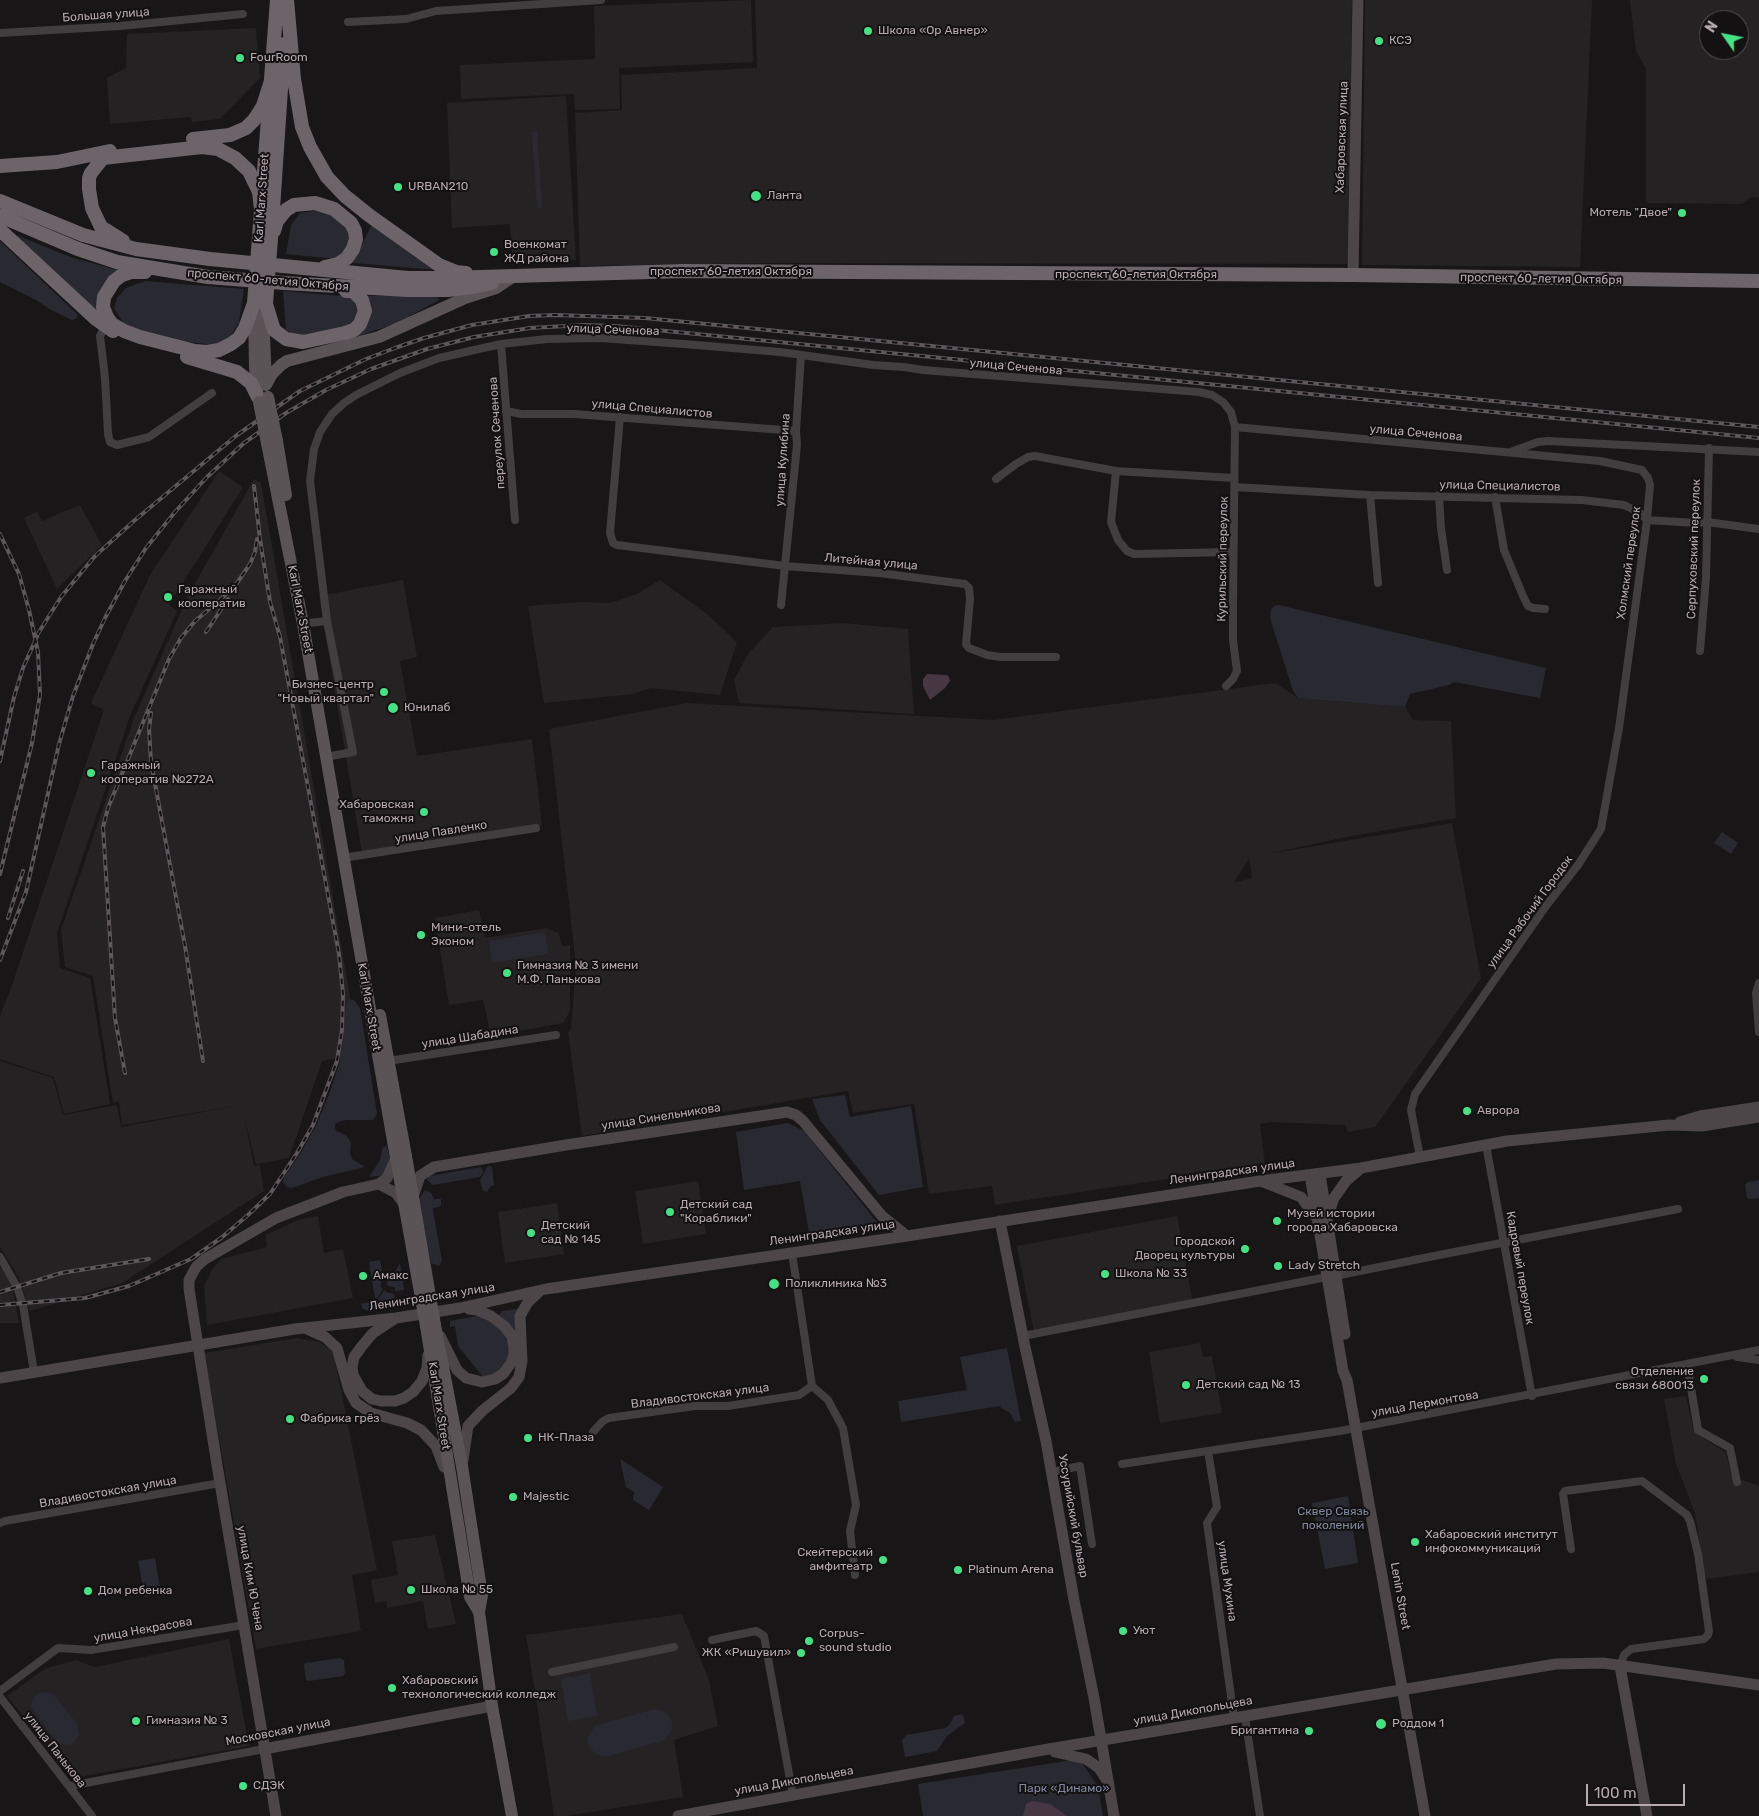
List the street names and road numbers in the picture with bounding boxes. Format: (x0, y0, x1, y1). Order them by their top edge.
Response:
street label: Большая улица (62, 5, 150, 25)
street label: Хабаровская улица (1333, 81, 1351, 193)
street label: Karl Marx Street (252, 153, 272, 243)
street label: проспект 60-летия Октября (650, 265, 812, 279)
street label: проспект 60-летия Октября (187, 266, 349, 294)
street label: проспект 60-летия Октября (1055, 268, 1217, 282)
street label: проспект 60-летия Октября (1460, 270, 1622, 288)
street label: улица Сеченова (566, 321, 660, 339)
street label: улица Сеченова (969, 356, 1063, 378)
street label: переулок Сеченова (486, 376, 508, 490)
street label: улица Специалистов (591, 397, 713, 421)
street label: улица Кулибина (773, 413, 793, 507)
street label: улица Сеченова (1369, 422, 1463, 444)
street label: улица Специалистов (1439, 478, 1561, 494)
street label: Серпуховский переулок (1684, 479, 1704, 619)
street label: Курильский переулок (1215, 496, 1231, 622)
street label: Холмский переулок (1614, 506, 1644, 620)
street label: Литейная улица (824, 551, 918, 573)
street label: Karl Marx Street (284, 564, 316, 654)
street label: улица Павленко (394, 818, 488, 846)
street label: улица Рабочий Городок (1484, 853, 1576, 971)
street label: Karl Marx Street (354, 962, 384, 1052)
street label: улица Шабадина (421, 1022, 519, 1052)
street label: улица Синельникова (600, 1100, 722, 1134)
street label: Ленинградская улица (1168, 1156, 1296, 1188)
street label: Кадровый переулок (1503, 1210, 1537, 1326)
street label: Ленинградская улица (768, 1217, 896, 1249)
street label: Ленинградская улица (368, 1280, 496, 1314)
street label: Karl Marx Street (425, 1361, 453, 1451)
street label: Владивостокская улица (630, 1380, 770, 1412)
street label: улица Лермонтова (1370, 1387, 1480, 1421)
street label: Уссурийский бульвар (1055, 1453, 1091, 1579)
street label: Владивостокская улица (38, 1473, 178, 1511)
street label: улица Ким Ю Чена (234, 1524, 266, 1632)
street label: улица Мухина (1214, 1540, 1240, 1622)
street label: Lenin Street (1387, 1561, 1413, 1631)
street label: улица Некрасова (93, 1614, 193, 1646)
street label: улица Дикопольцева (1132, 1693, 1254, 1729)
street label: улица Панькова (21, 1709, 89, 1791)
street label: Московская улица (224, 1715, 332, 1749)
street label: улица Дикопольцева (733, 1763, 855, 1799)

